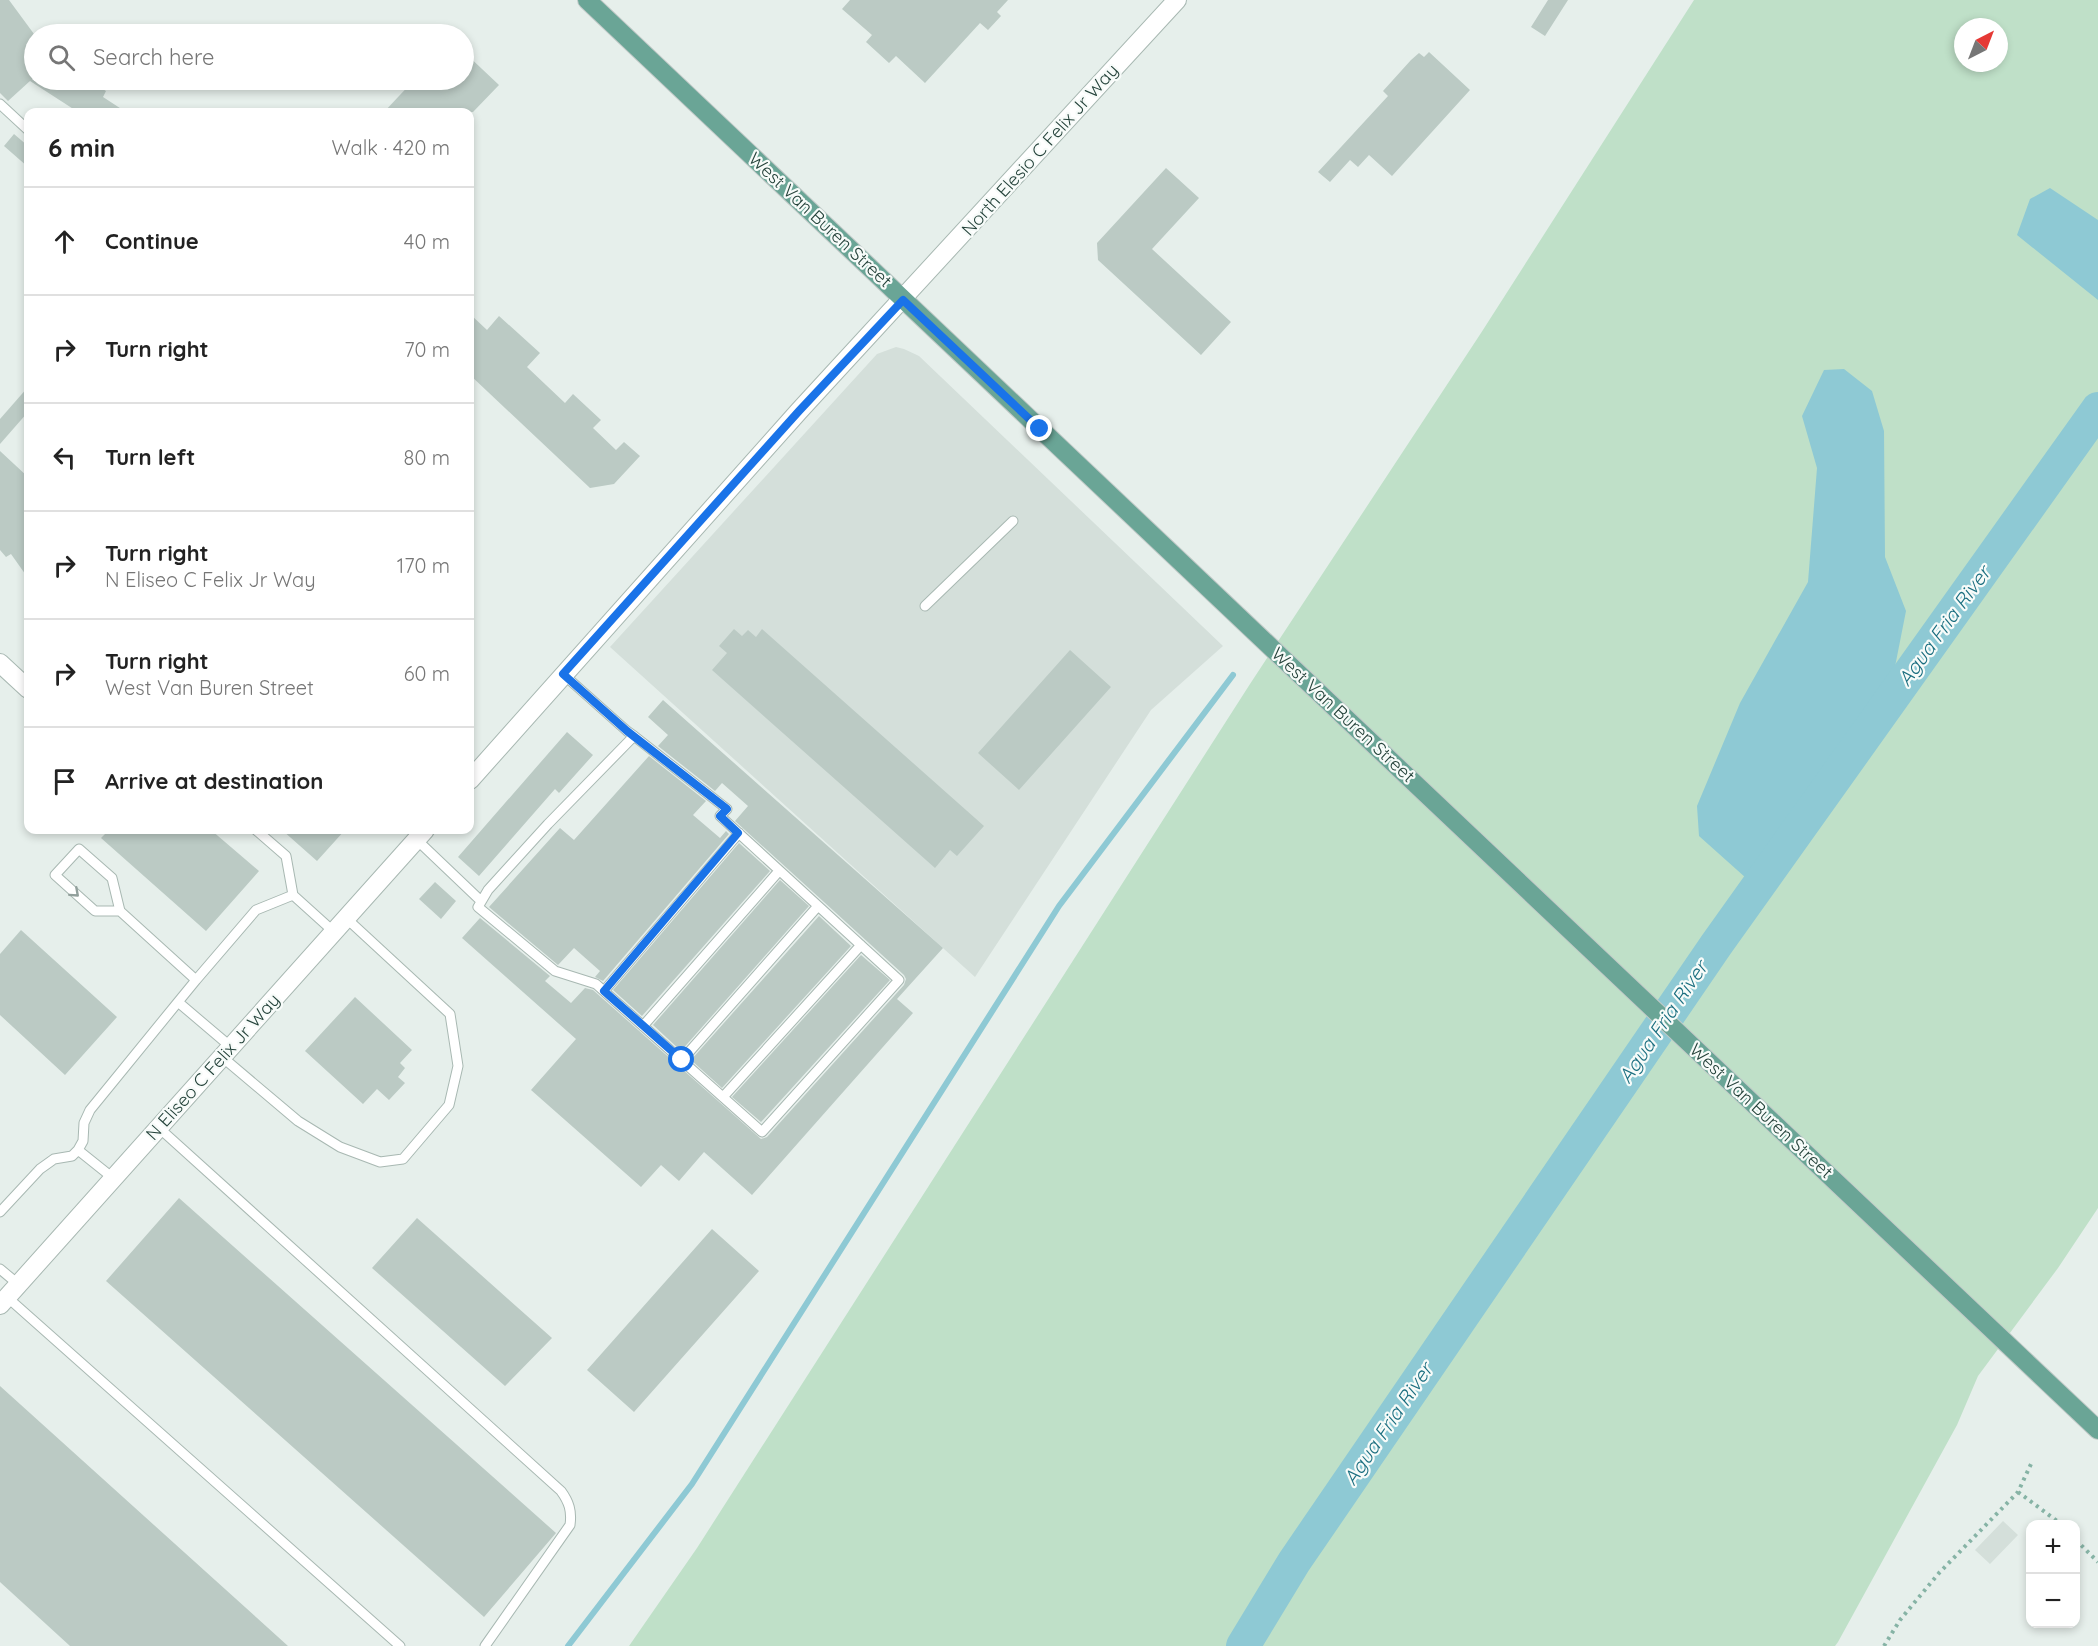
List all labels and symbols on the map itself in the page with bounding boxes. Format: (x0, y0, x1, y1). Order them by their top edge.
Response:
north arrow (1954, 18, 2008, 72)
street label: North Elesio C Felix Jr Way (956, 59, 1123, 240)
street label: West Van Buren Street (744, 147, 897, 292)
route end (1026, 415, 1052, 441)
water label: Agua Fria River (1892, 559, 1997, 691)
street label: West Van Buren Street (1267, 642, 1420, 787)
one-way arrow (68, 886, 79, 897)
water label: Agua Fria River (1612, 954, 1714, 1088)
street label: N Eliseo C Felix Jr Way (141, 989, 285, 1145)
street label: West Van Buren Street (1685, 1038, 1838, 1183)
route start (668, 1046, 694, 1072)
water label: Agua Fria River (1337, 1356, 1439, 1490)

